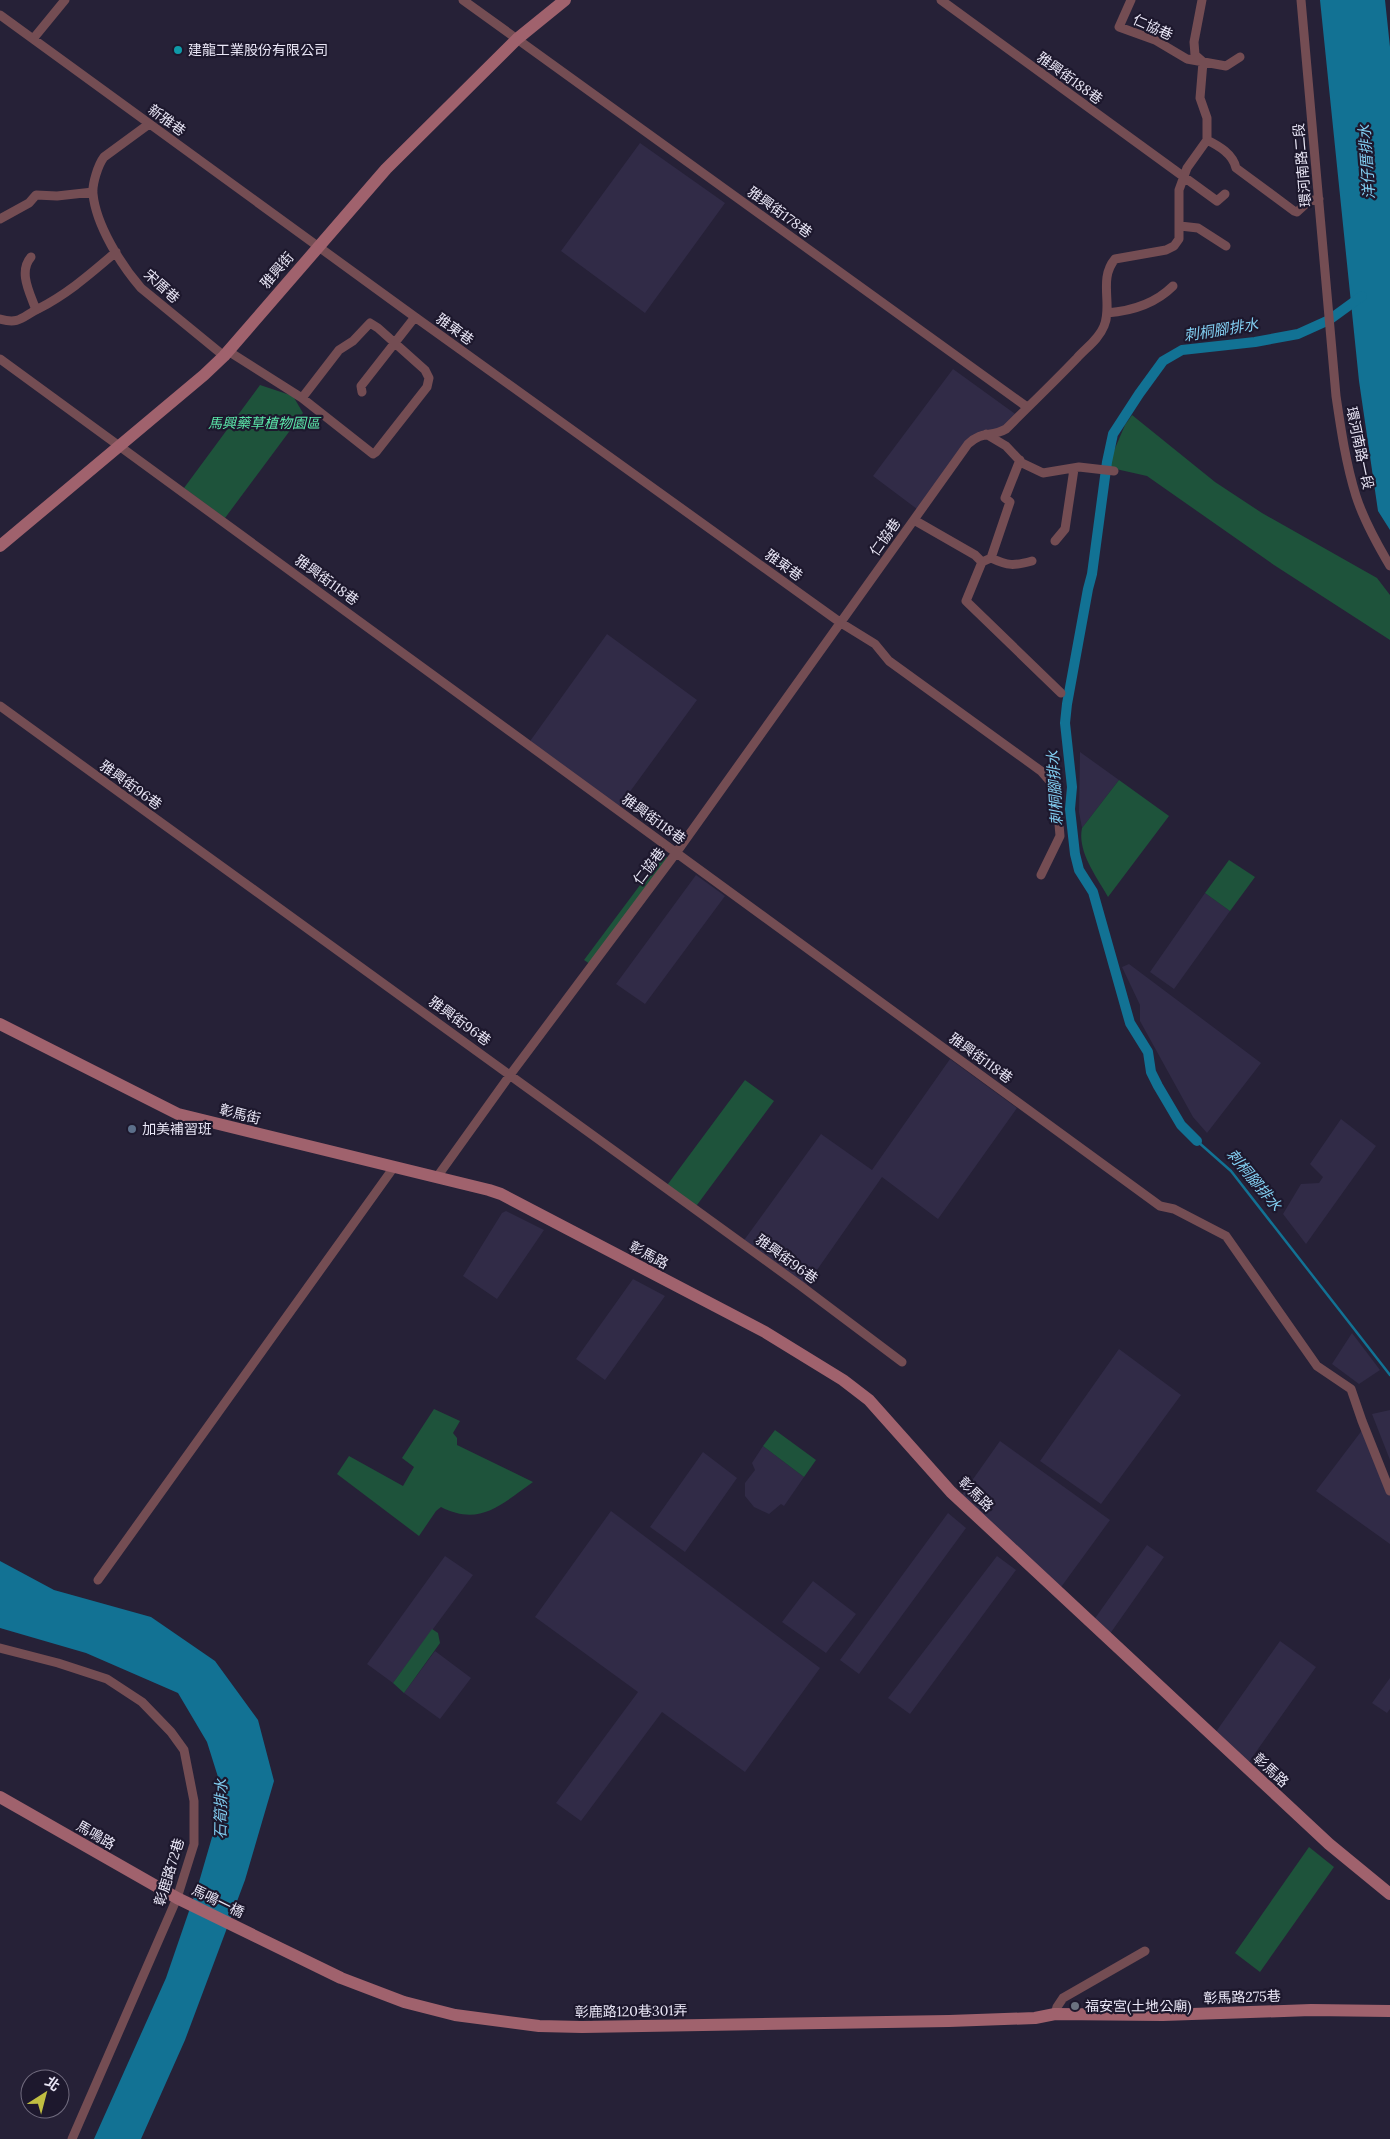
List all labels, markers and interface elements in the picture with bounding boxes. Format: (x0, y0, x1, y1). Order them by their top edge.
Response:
street label: 仁協巷 (1130, 10, 1176, 44)
place label: 建龍工業股份有限公司 (188, 41, 328, 59)
marker: 建龍工業股份有限公司 (172, 44, 184, 56)
street label: 雅興街188巷 (1034, 48, 1106, 108)
street label: 新雅巷 (145, 100, 189, 140)
street label: 環河南路二段 (1289, 122, 1315, 208)
water label: 洋仔厝排水 (1354, 123, 1379, 200)
street label: 雅興街178巷 (744, 183, 816, 241)
street label: 雅興街 (256, 248, 298, 292)
street label: 宋厝巷 (140, 265, 184, 307)
street label: 雅東巷 (433, 309, 477, 349)
water label: 刺桐腳排水 (1182, 314, 1260, 345)
street label: 環河南路一段 (1342, 405, 1378, 491)
park label: 馬興藥草植物園區 (208, 414, 322, 432)
street label: 仁協巷 (866, 515, 904, 559)
street label: 雅東巷 (762, 545, 806, 585)
street label: 雅興街118巷 (292, 551, 362, 609)
water label: 刺桐腳排水 (1043, 749, 1066, 826)
street label: 雅興街96巷 (97, 757, 165, 813)
street label: 雅興街118巷 (619, 790, 689, 848)
street label: 仁協巷 (629, 844, 669, 888)
street label: 雅興街96巷 (426, 993, 494, 1049)
street label: 雅興街118巷 (946, 1029, 1016, 1087)
street label: 彰馬街 (217, 1100, 263, 1128)
place label: 加美補習班 (142, 1120, 212, 1138)
marker: 加美補習班 (126, 1123, 138, 1135)
water label: 刺桐腳排水 (1223, 1145, 1286, 1215)
street label: 雅興街96巷 (753, 1231, 821, 1287)
street label: 彰馬路 (626, 1237, 672, 1273)
street label: 彰馬路 (955, 1473, 997, 1515)
street label: 彰馬路 (1250, 1749, 1292, 1791)
water label: 石筍排水 (210, 1778, 231, 1839)
street label: 馬鳴路 (73, 1817, 119, 1853)
street label: 彰鹿路72巷 (150, 1836, 188, 1908)
street label: 馬鳴一橋 (189, 1881, 247, 1921)
street label: 彰馬路275巷 (1203, 1987, 1281, 2007)
place label: 福安宮(土地公廟) (1085, 1997, 1192, 2015)
marker: 福安宮(土地公廟) (1069, 2000, 1081, 2012)
street label: 彰鹿路120巷301弄 (574, 2001, 688, 2021)
north arrow (20, 2069, 70, 2119)
text: 北 (42, 2072, 64, 2095)

